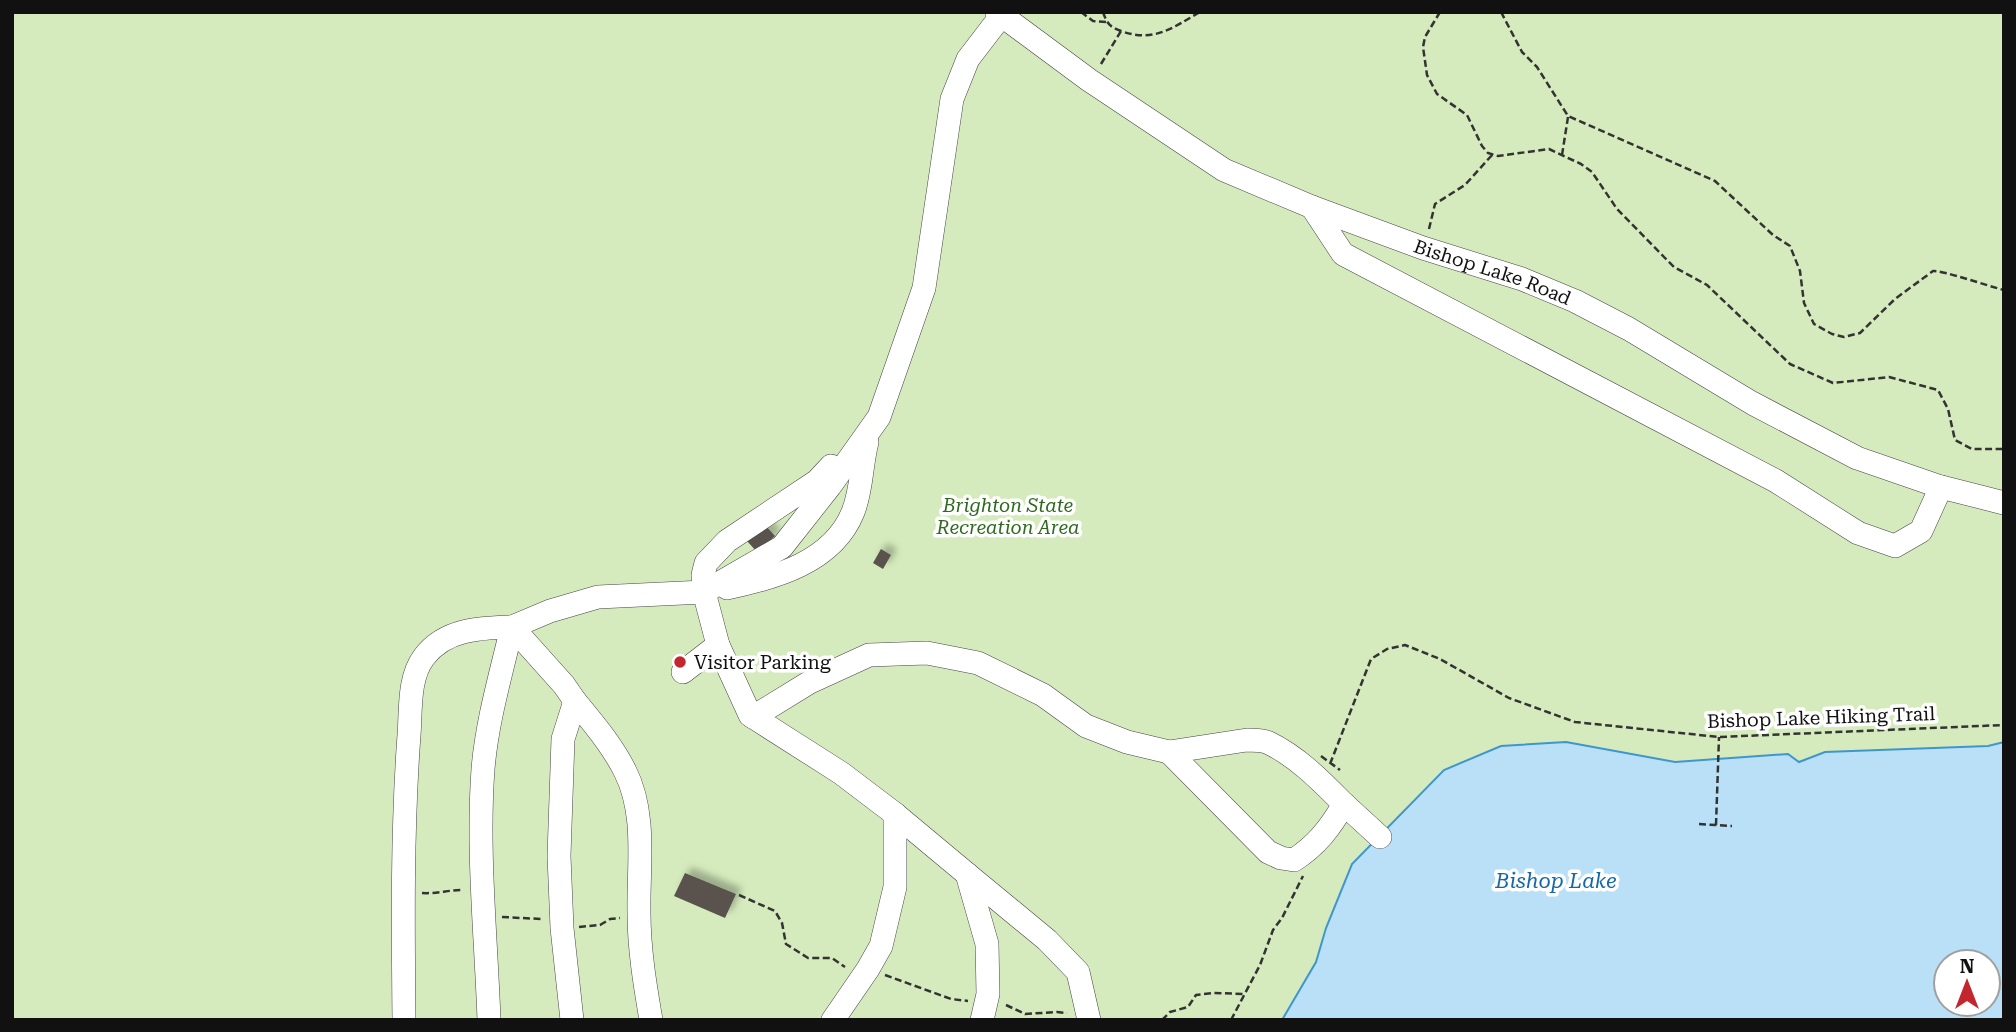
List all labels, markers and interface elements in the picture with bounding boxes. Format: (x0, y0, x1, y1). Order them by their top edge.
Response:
street label: Bishop Lake Road (1411, 235, 1574, 310)
park label: Brighton State Recreation Area (936, 494, 1079, 539)
place label: Visitor Parking (694, 651, 831, 674)
marker: Visitor Parking (672, 654, 688, 670)
street label: Bishop Lake Hiking Trail (1707, 702, 1936, 733)
water label: Bishop Lake (1494, 869, 1617, 893)
north arrow (1932, 948, 2002, 1018)
text: N (1960, 955, 1975, 978)

